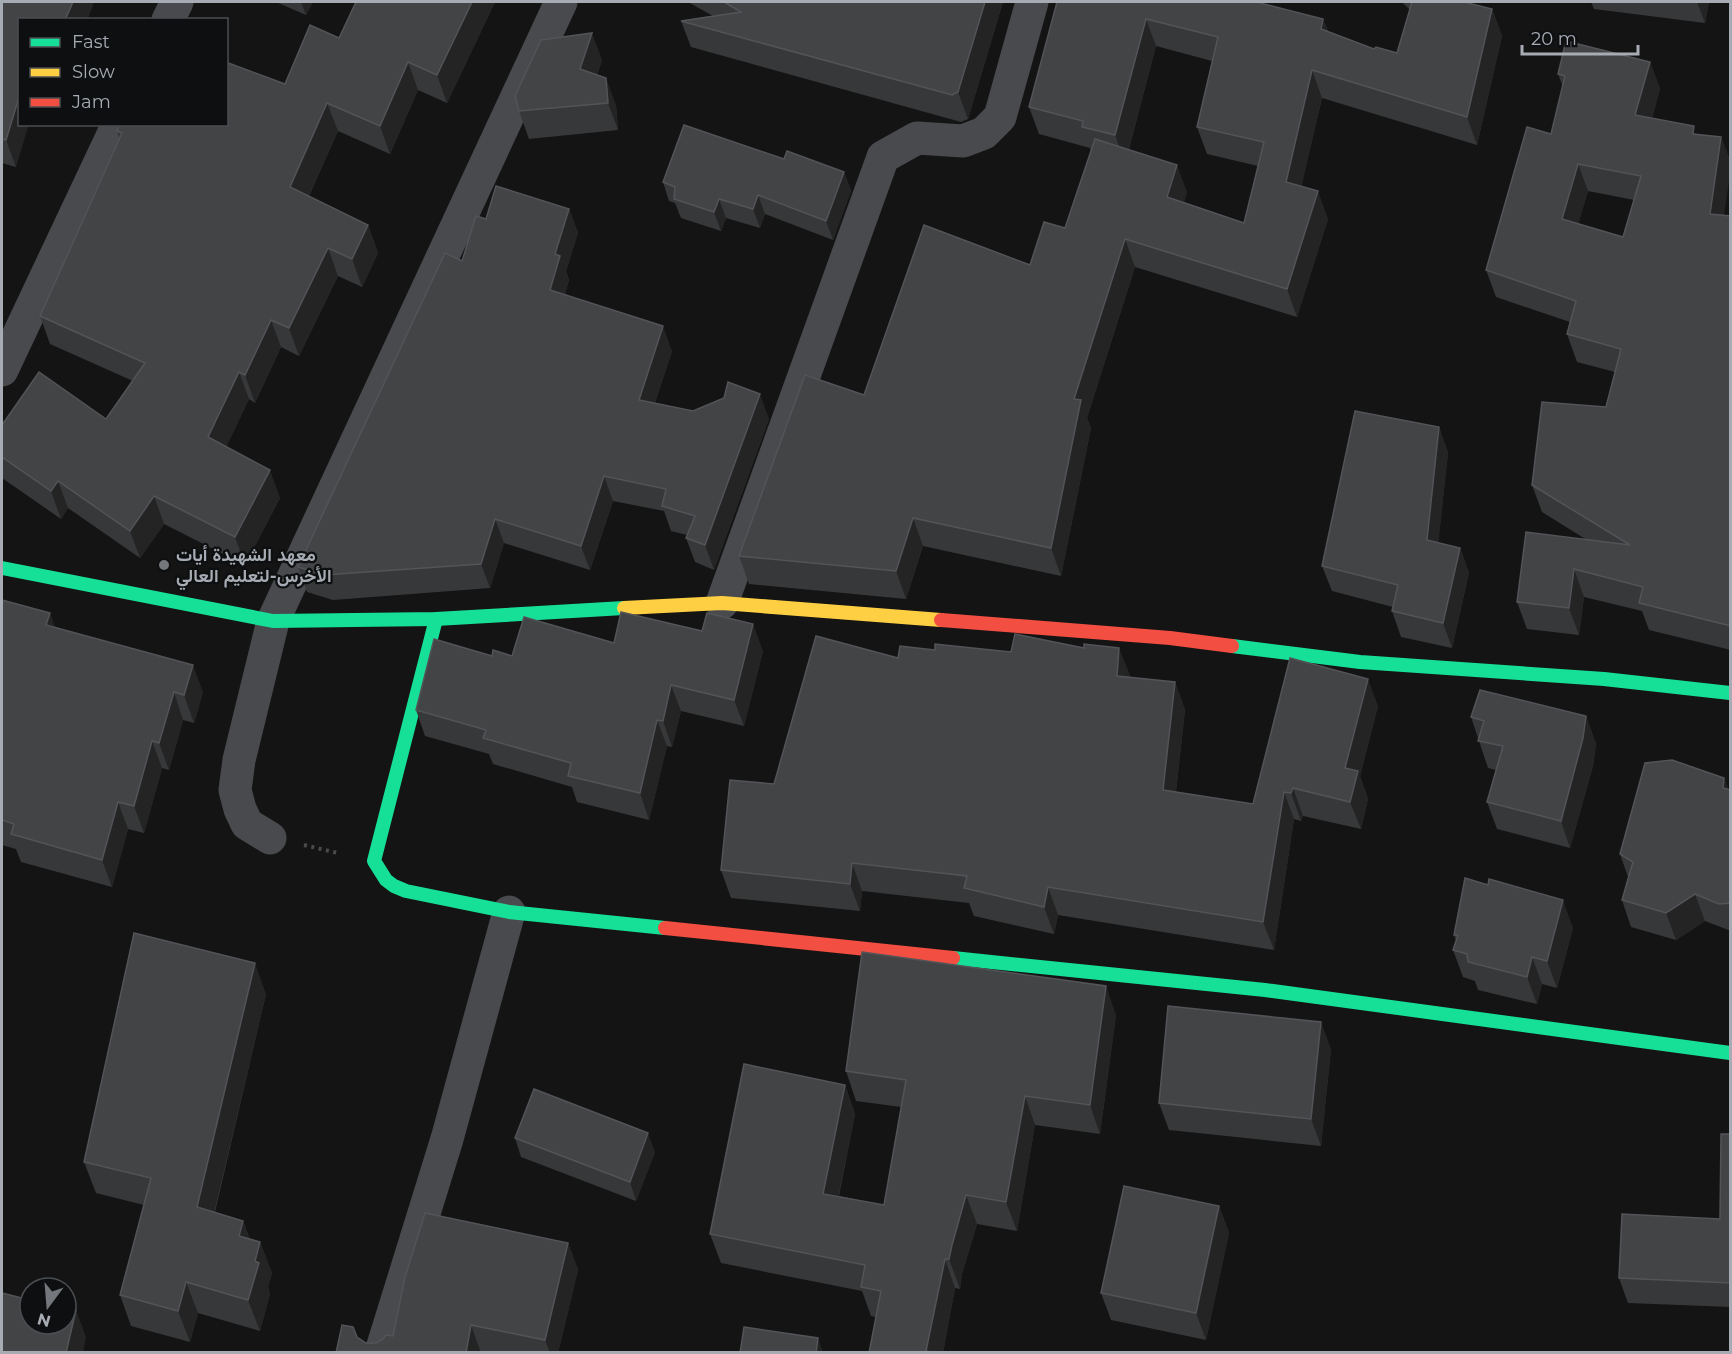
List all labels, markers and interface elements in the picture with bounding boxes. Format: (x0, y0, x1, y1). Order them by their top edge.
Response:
legend (18, 18, 228, 126)
scale bar (1522, 18, 1638, 56)
text: 20 m (1531, 28, 1577, 50)
text: Fast (72, 31, 110, 53)
text: Slow (72, 61, 115, 83)
text: Jam (71, 91, 111, 113)
place label: معهد الشهيدة أيات الأخرس-لتعليم العالي (176, 544, 332, 591)
marker: معهد الشهيدة أيات الأخرس-لتعليم العالي (157, 558, 171, 572)
north arrow (18, 1276, 78, 1336)
text: N (35, 1309, 53, 1331)

